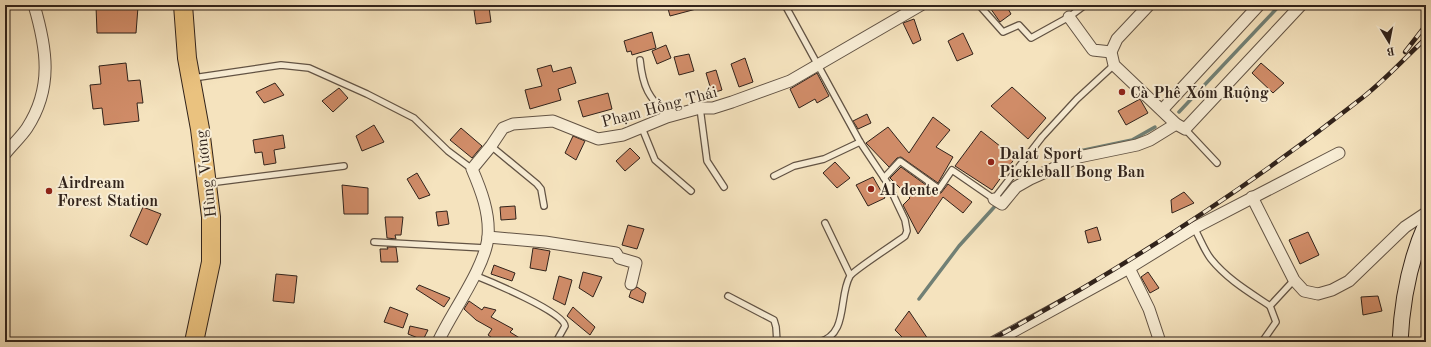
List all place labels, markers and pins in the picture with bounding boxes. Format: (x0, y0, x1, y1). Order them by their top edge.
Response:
place label: Cà Phê Xóm Ruộng (1130, 86, 1269, 102)
marker: Cà Phê Xóm Ruộng (1117, 87, 1127, 97)
place label: Dalat Sport Pickleball Bong Ban (999, 147, 1145, 181)
marker: Dalat Sport Pickleball Bong Ban (986, 157, 996, 167)
place label: Airdream Forest Station (57, 176, 158, 210)
place label: Al dente (879, 183, 939, 199)
marker: Al dente (866, 184, 876, 194)
marker: Airdream Forest Station (44, 186, 54, 196)

